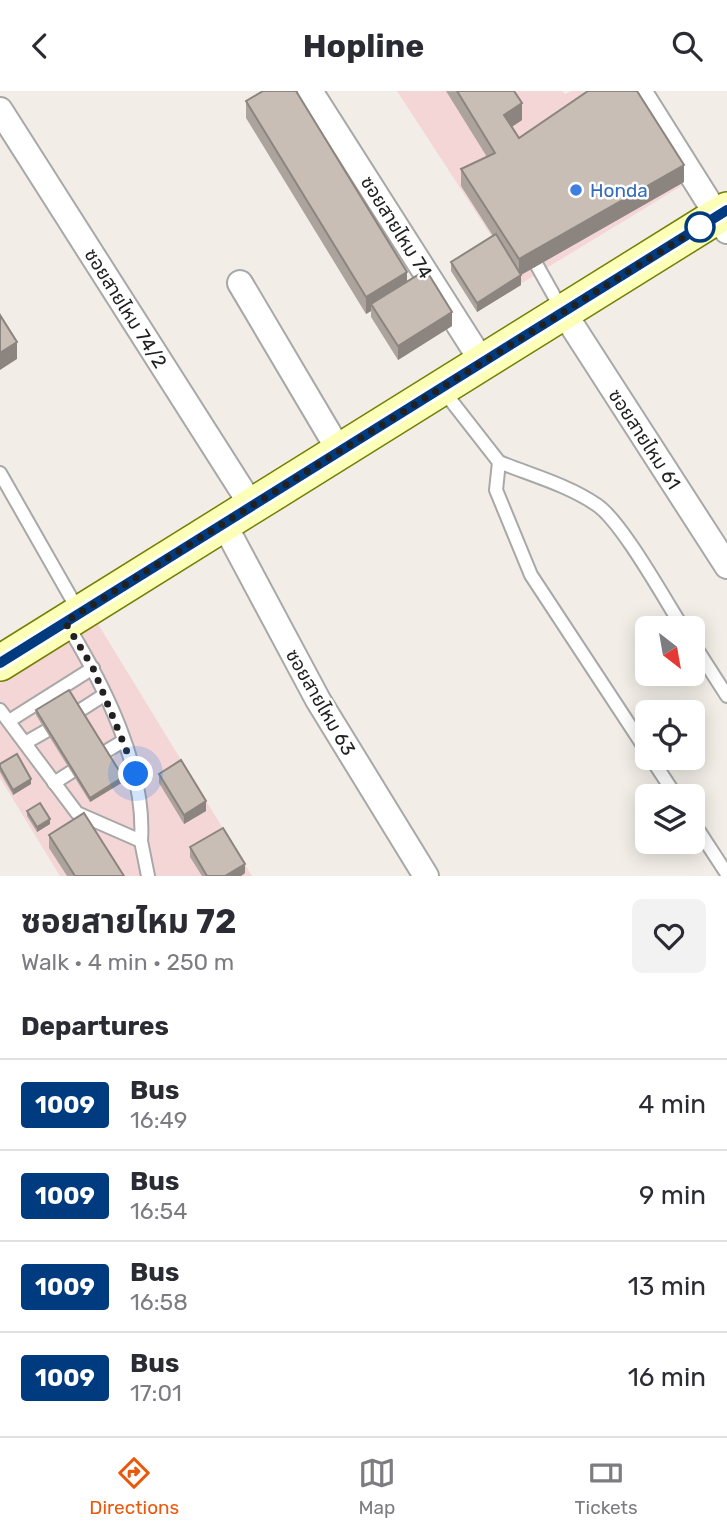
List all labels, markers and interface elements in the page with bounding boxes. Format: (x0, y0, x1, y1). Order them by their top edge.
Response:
icon: back (21, 27, 59, 65)
text: Hopline (303, 27, 424, 65)
icon: search (668, 27, 706, 65)
street label: ซอยสายไหม 74 (356, 172, 437, 283)
place label: Honda (590, 179, 648, 202)
marker: Honda (568, 182, 584, 198)
unlabelled marker (685, 212, 715, 242)
street label: ซอยสายไหม 74/2 (80, 244, 172, 372)
street label: ซอยสายไหม 61 (604, 385, 686, 494)
north arrow (635, 616, 705, 686)
map controls (635, 616, 705, 854)
street label: ซอยสายไหม 63 (281, 645, 360, 759)
button: locate (635, 700, 705, 770)
your location (118, 756, 153, 791)
button: layers (635, 784, 705, 854)
button: heart (632, 899, 706, 973)
text: ซอยสายไหม 72 (21, 902, 236, 941)
text: Walk · 4 min · 250 m (21, 948, 234, 976)
text: Departures (21, 1011, 169, 1042)
text: Bus (130, 1075, 179, 1106)
text: 4 min (638, 1089, 706, 1120)
text: 1009 (35, 1091, 95, 1119)
text: 16:49 (130, 1106, 187, 1134)
text: Bus (130, 1166, 179, 1197)
text: 9 min (639, 1180, 706, 1211)
text: 1009 (35, 1182, 95, 1210)
text: 16:54 (130, 1197, 188, 1225)
text: Bus (130, 1257, 179, 1288)
text: 13 min (628, 1271, 706, 1302)
text: 1009 (35, 1273, 95, 1301)
text: 16:58 (130, 1288, 188, 1316)
text: Bus (130, 1348, 179, 1379)
text: 16 min (628, 1362, 706, 1393)
text: 1009 (35, 1364, 95, 1392)
text: 17:01 (130, 1379, 182, 1407)
tab: Directions (89, 1454, 179, 1519)
tab: Map (358, 1454, 396, 1519)
tab: Tickets (575, 1454, 638, 1519)

